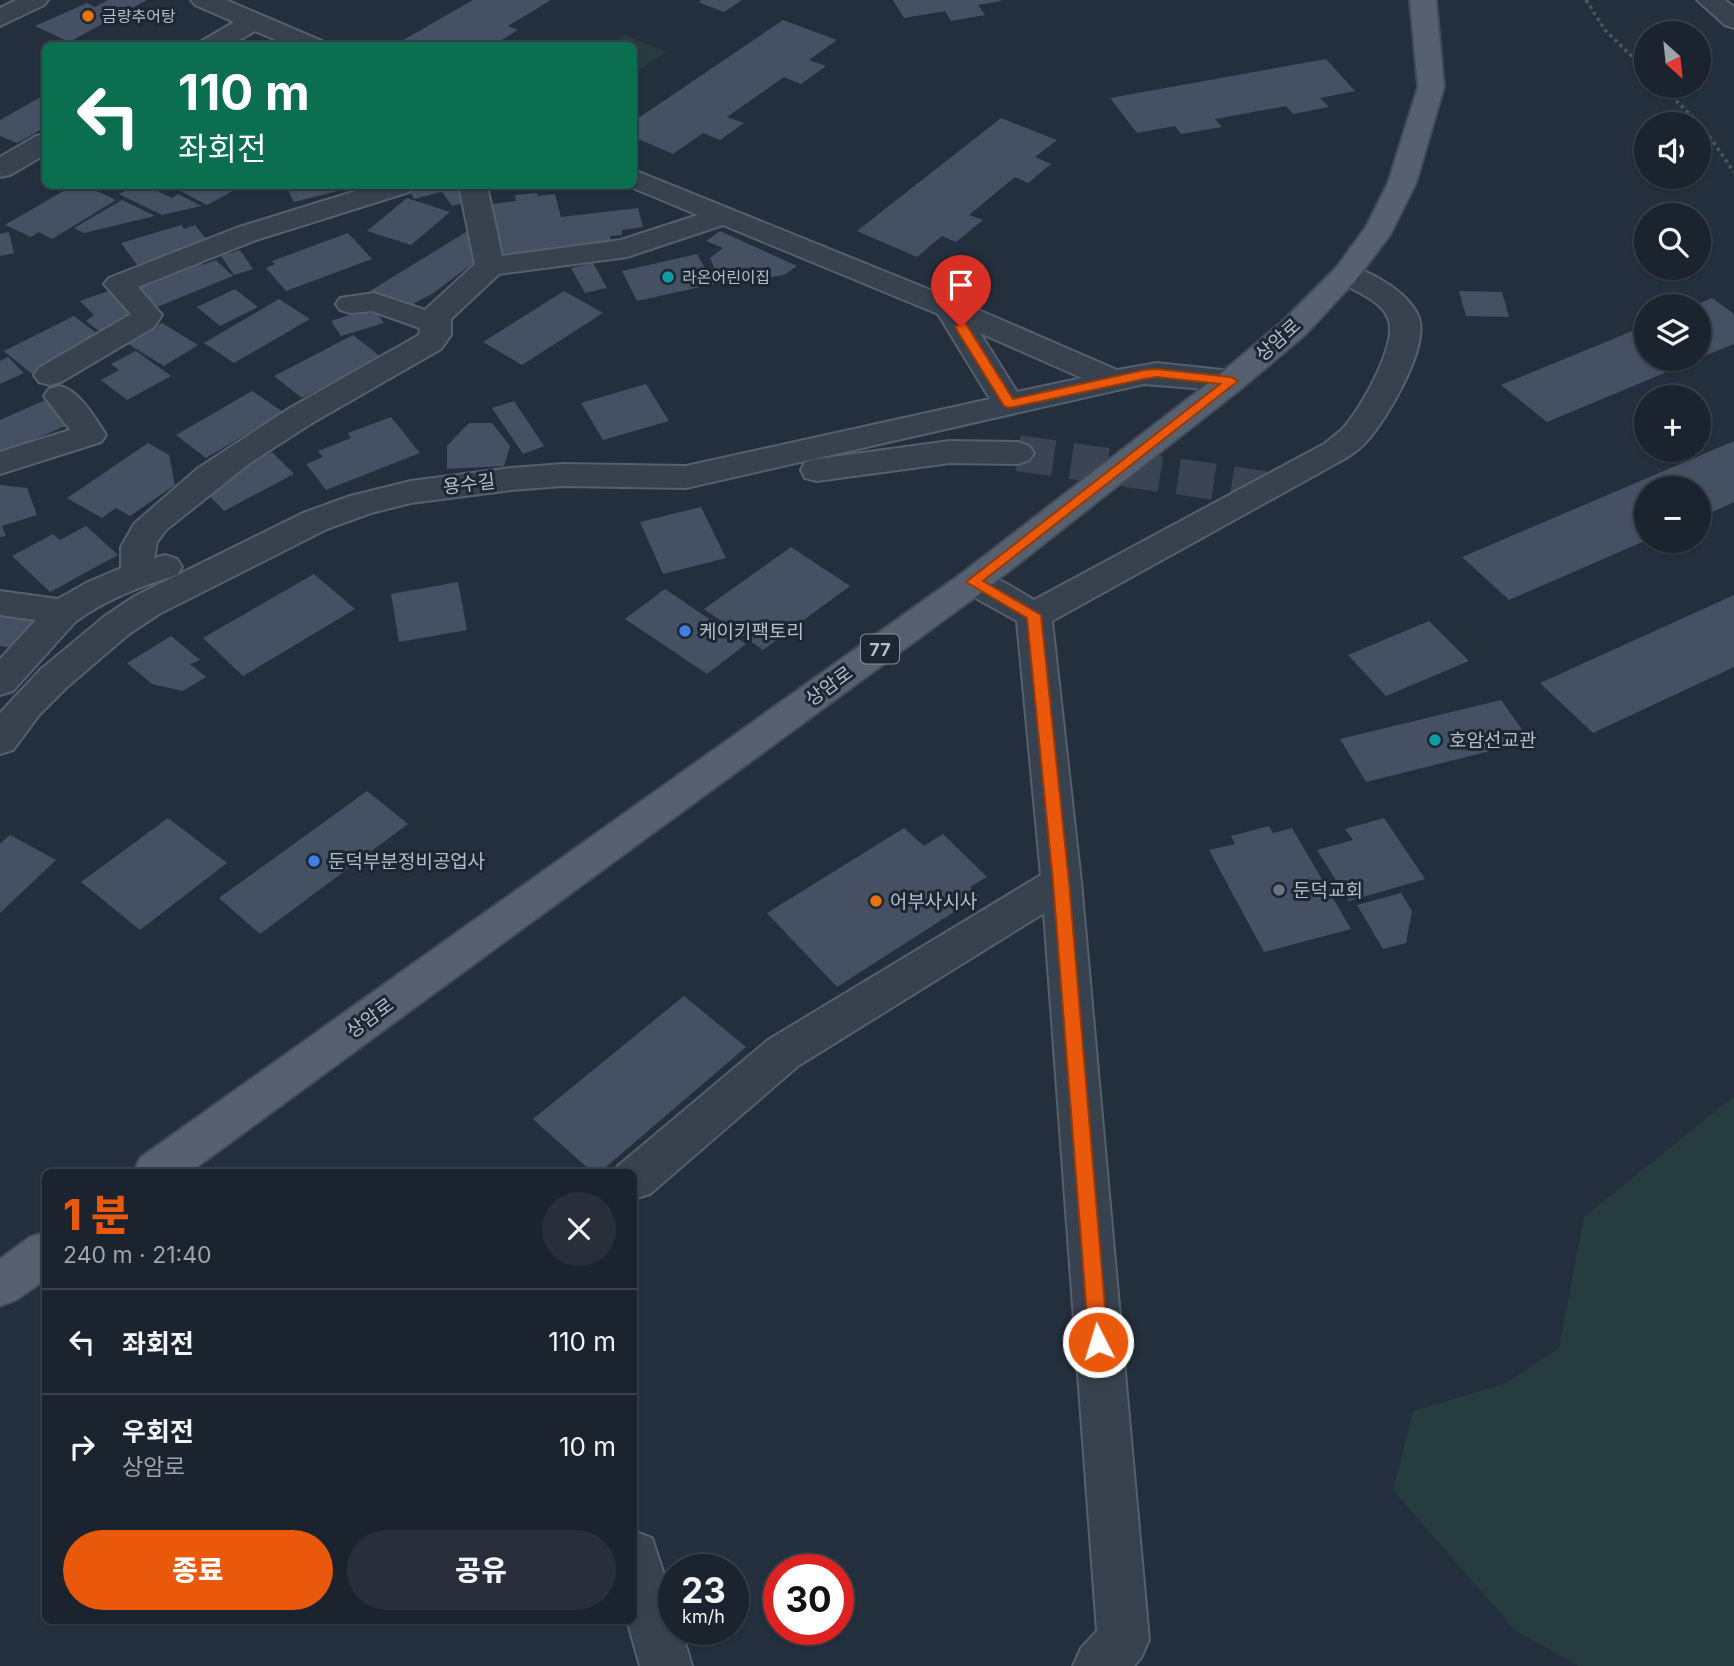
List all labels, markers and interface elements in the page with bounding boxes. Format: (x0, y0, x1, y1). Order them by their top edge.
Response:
place label: 금량추어탕 (102, 6, 176, 26)
marker: 금량추어탕 (80, 8, 96, 24)
north arrow (1634, 21, 1712, 98)
map controls (1634, 21, 1711, 553)
text: 110 m (178, 63, 310, 122)
icon: left (63, 70, 154, 161)
button: sound (1634, 112, 1711, 189)
text: 좌회전 (178, 129, 266, 168)
button: search (1634, 203, 1711, 280)
pin (931, 255, 991, 327)
icon: arrive (942, 266, 980, 304)
place label: 라온어린이집 (682, 267, 770, 287)
marker: 라온어린이집 (660, 269, 676, 285)
button: layers (1634, 294, 1711, 371)
street label: 상암로 (1251, 314, 1305, 366)
button: + (1634, 385, 1711, 462)
street label: 용수길 (442, 469, 496, 499)
button: − (1634, 476, 1711, 553)
place label: 케이키팩토리 (699, 620, 804, 643)
marker: 케이키팩토리 (677, 623, 693, 639)
road number: 77 (861, 634, 899, 664)
street label: 상암로 (801, 661, 857, 711)
place label: 호암선교관 (1449, 729, 1536, 752)
marker: 호암선교관 (1427, 732, 1443, 748)
place label: 둔덕부분정비공업사 (328, 850, 485, 873)
marker: 둔덕부분정비공업사 (306, 853, 322, 869)
place label: 둔덕교회 (1293, 879, 1363, 902)
marker: 둔덕교회 (1271, 882, 1287, 898)
place label: 어부사시사 (890, 890, 977, 913)
marker: 어부사시사 (868, 893, 884, 909)
street label: 상암로 (342, 993, 398, 1043)
text: 1 분 (63, 1189, 129, 1240)
button: close (542, 1192, 616, 1266)
text: 240 m · 21:40 (63, 1241, 212, 1269)
position arrow (1061, 1305, 1135, 1379)
icon: left (63, 1323, 101, 1361)
text: 110 m (548, 1326, 616, 1357)
text: 좌회전 (122, 1328, 194, 1359)
text: 우회전 (122, 1416, 194, 1447)
icon: right (63, 1428, 101, 1466)
text: 10 m (559, 1431, 616, 1462)
text: 상암로 (122, 1453, 185, 1481)
button: 종료 (63, 1530, 333, 1610)
button: 공유 (347, 1530, 616, 1610)
speed limit sign: 30 (763, 1554, 854, 1645)
text: 23 (681, 1569, 726, 1611)
text: km/h (682, 1606, 725, 1627)

